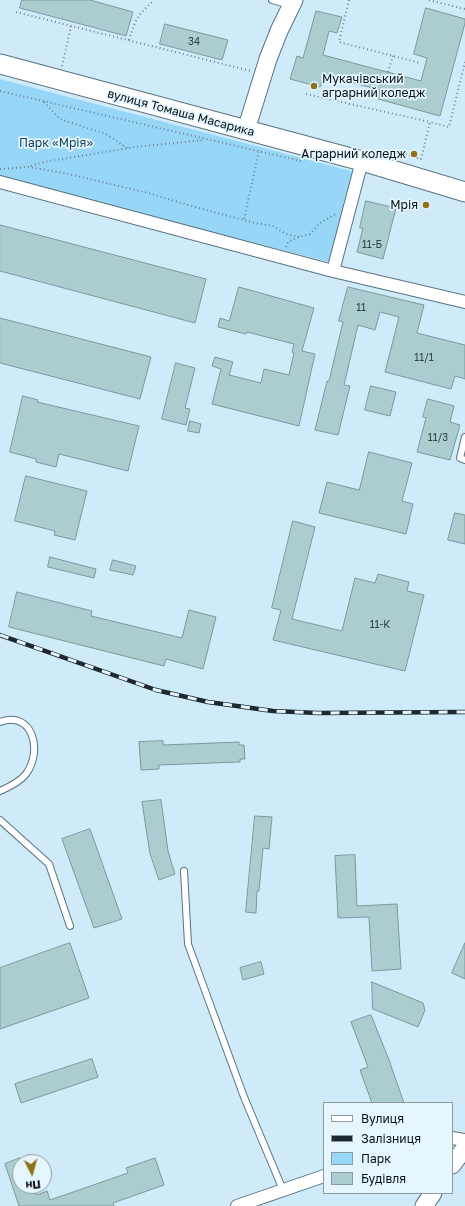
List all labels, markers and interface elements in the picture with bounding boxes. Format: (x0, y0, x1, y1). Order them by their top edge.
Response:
house number: 34 (188, 36, 200, 48)
place label: Мукачівський аграрний коледж (322, 72, 425, 100)
marker: Мукачівський аграрний коледж (309, 81, 319, 91)
street label: вулиця Томаша Масарика (106, 86, 256, 140)
park label: Парк «Мрія» (19, 136, 93, 150)
place label: Аграрний коледж (301, 147, 406, 161)
marker: Аграрний коледж (409, 149, 419, 159)
place label: Мрія (390, 198, 418, 212)
marker: Мрія (421, 200, 431, 210)
house number: 11-Б (362, 239, 382, 251)
house number: 11 (356, 302, 366, 314)
house number: 11/1 (414, 352, 434, 364)
house number: 11/3 (428, 432, 448, 444)
house number: 11-К (370, 619, 390, 631)
legend (323, 1102, 453, 1194)
text: Вулиця (361, 1111, 404, 1126)
text: Залізниця (361, 1131, 421, 1146)
text: Парк (361, 1151, 391, 1166)
north arrow (12, 1154, 52, 1194)
text: Будівля (361, 1171, 406, 1186)
text: Пн (25, 1178, 41, 1193)

